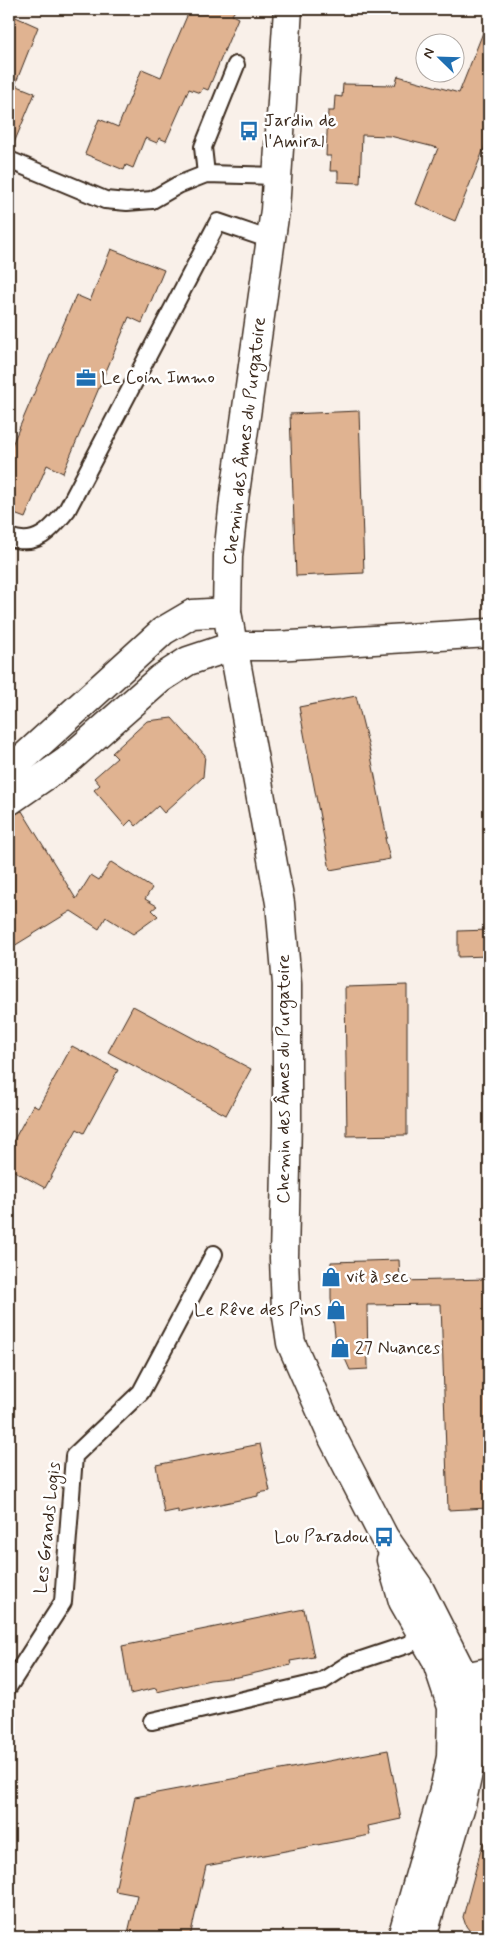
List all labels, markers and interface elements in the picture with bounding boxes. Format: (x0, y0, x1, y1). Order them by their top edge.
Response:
north arrow (416, 32, 466, 82)
text: N (419, 46, 439, 61)
place label: Jardin de l'Amiral (264, 109, 336, 154)
bus stop icon: Jardin de l'Amiral (238, 120, 260, 142)
street label: Chemin des Âmes du Purgatoire (218, 315, 273, 567)
place label: Le Coin Immo (101, 366, 215, 390)
office icon: Le Coin Immo (75, 367, 97, 389)
street label: Chemin des Âmes du Purgatoire (272, 954, 297, 1204)
place label: vit à sec (346, 1265, 408, 1289)
shop icon: vit à sec (320, 1266, 342, 1288)
place label: Le Rêve des Pins (194, 1298, 321, 1322)
shop icon: Le Rêve des Pins (325, 1299, 347, 1321)
place label: 27 Nuances (355, 1336, 440, 1360)
shop icon: 27 Nuances (329, 1337, 351, 1359)
street label: Les Grands Logis (29, 1461, 68, 1595)
place label: Lou Paradou (274, 1525, 369, 1549)
bus stop icon: Lou Paradou (373, 1526, 395, 1548)

